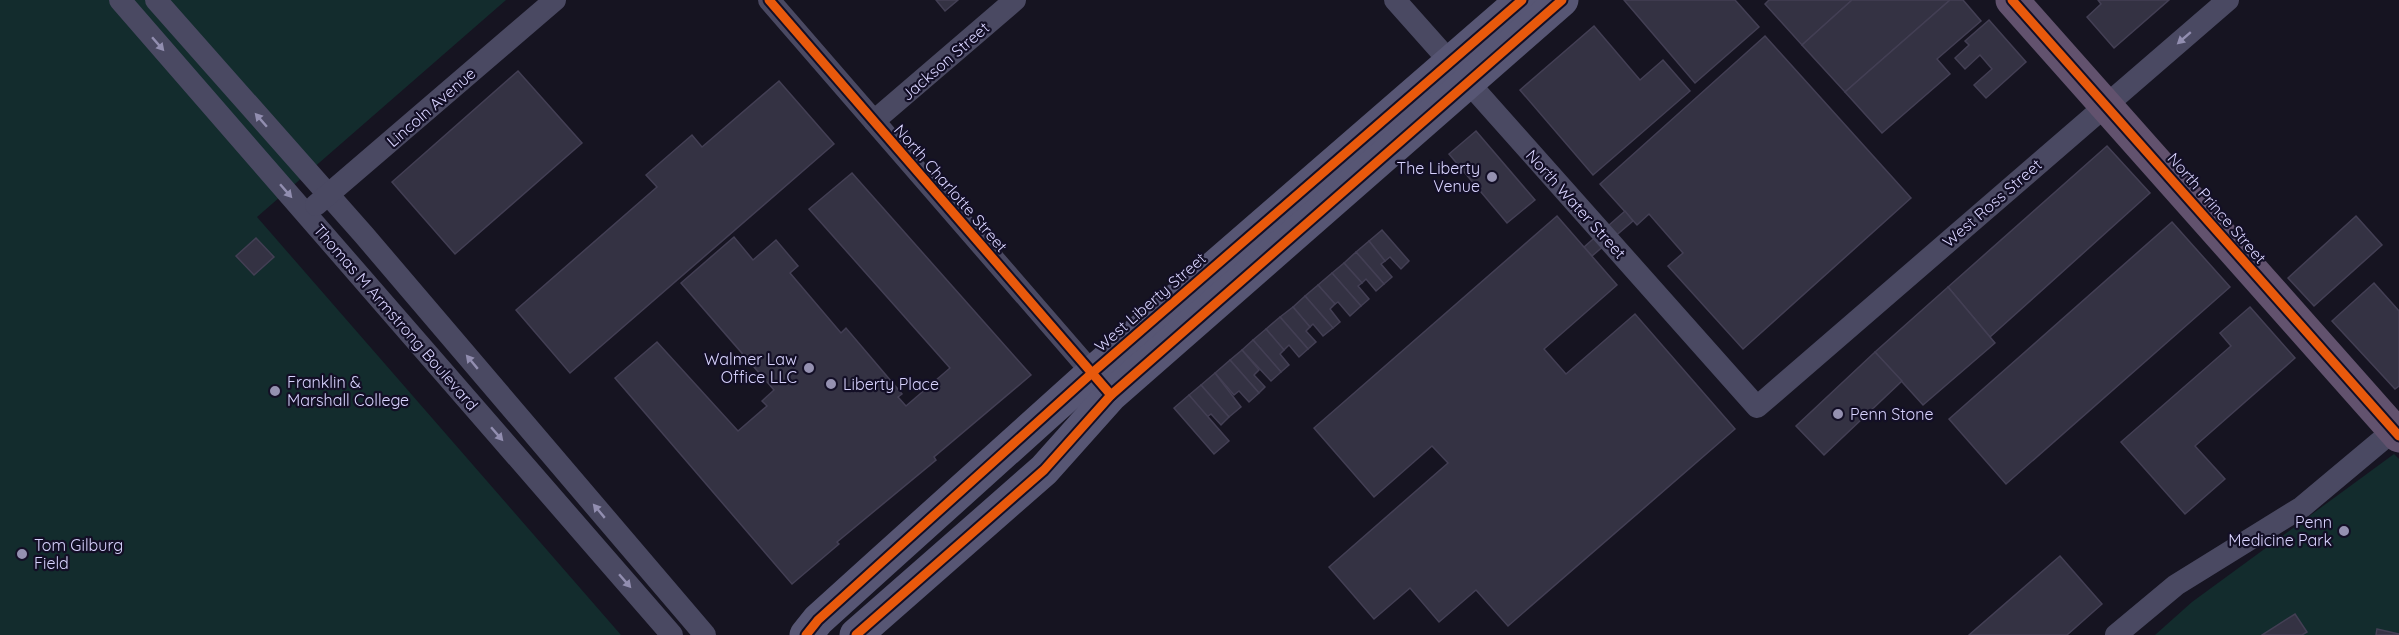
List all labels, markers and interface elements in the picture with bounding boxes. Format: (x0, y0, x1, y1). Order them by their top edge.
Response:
street label: Jackson Street (897, 17, 993, 105)
one-way arrow (2176, 31, 2191, 45)
one-way arrow (152, 36, 165, 52)
street label: Lincoln Avenue (382, 63, 480, 151)
one-way arrow (255, 112, 268, 128)
street label: North Charlotte Street (890, 120, 1012, 256)
street label: North Water Street (1522, 145, 1630, 263)
street label: North Prince Street (2163, 149, 2271, 267)
street label: West Ross Street (1938, 154, 2046, 252)
place label: The Liberty Venue (1396, 158, 1480, 196)
marker: The Liberty Venue (1485, 170, 1499, 184)
one-way arrow (279, 183, 292, 198)
street label: Thomas M Armstrong Boulevard (310, 220, 482, 414)
street label: West Liberty Street (1090, 248, 1210, 356)
place label: Walmer Law Office LLC (704, 349, 797, 387)
one-way arrow (466, 354, 479, 370)
marker: Walmer Law Office LLC (802, 361, 816, 375)
place label: Franklin & Marshall College (287, 372, 409, 410)
place label: Liberty Place (843, 374, 939, 394)
marker: Liberty Place (824, 377, 838, 391)
marker: Franklin & Marshall College (268, 384, 282, 398)
place label: Penn Stone (1850, 404, 1934, 424)
marker: Penn Stone (1831, 407, 1845, 421)
one-way arrow (490, 426, 503, 441)
one-way arrow (593, 504, 606, 519)
place label: Penn Medicine Park (2228, 512, 2332, 550)
marker: Penn Medicine Park (2337, 524, 2351, 538)
place label: Tom Gilburg Field (34, 535, 123, 573)
marker: Tom Gilburg Field (15, 547, 29, 561)
one-way arrow (618, 573, 631, 588)

